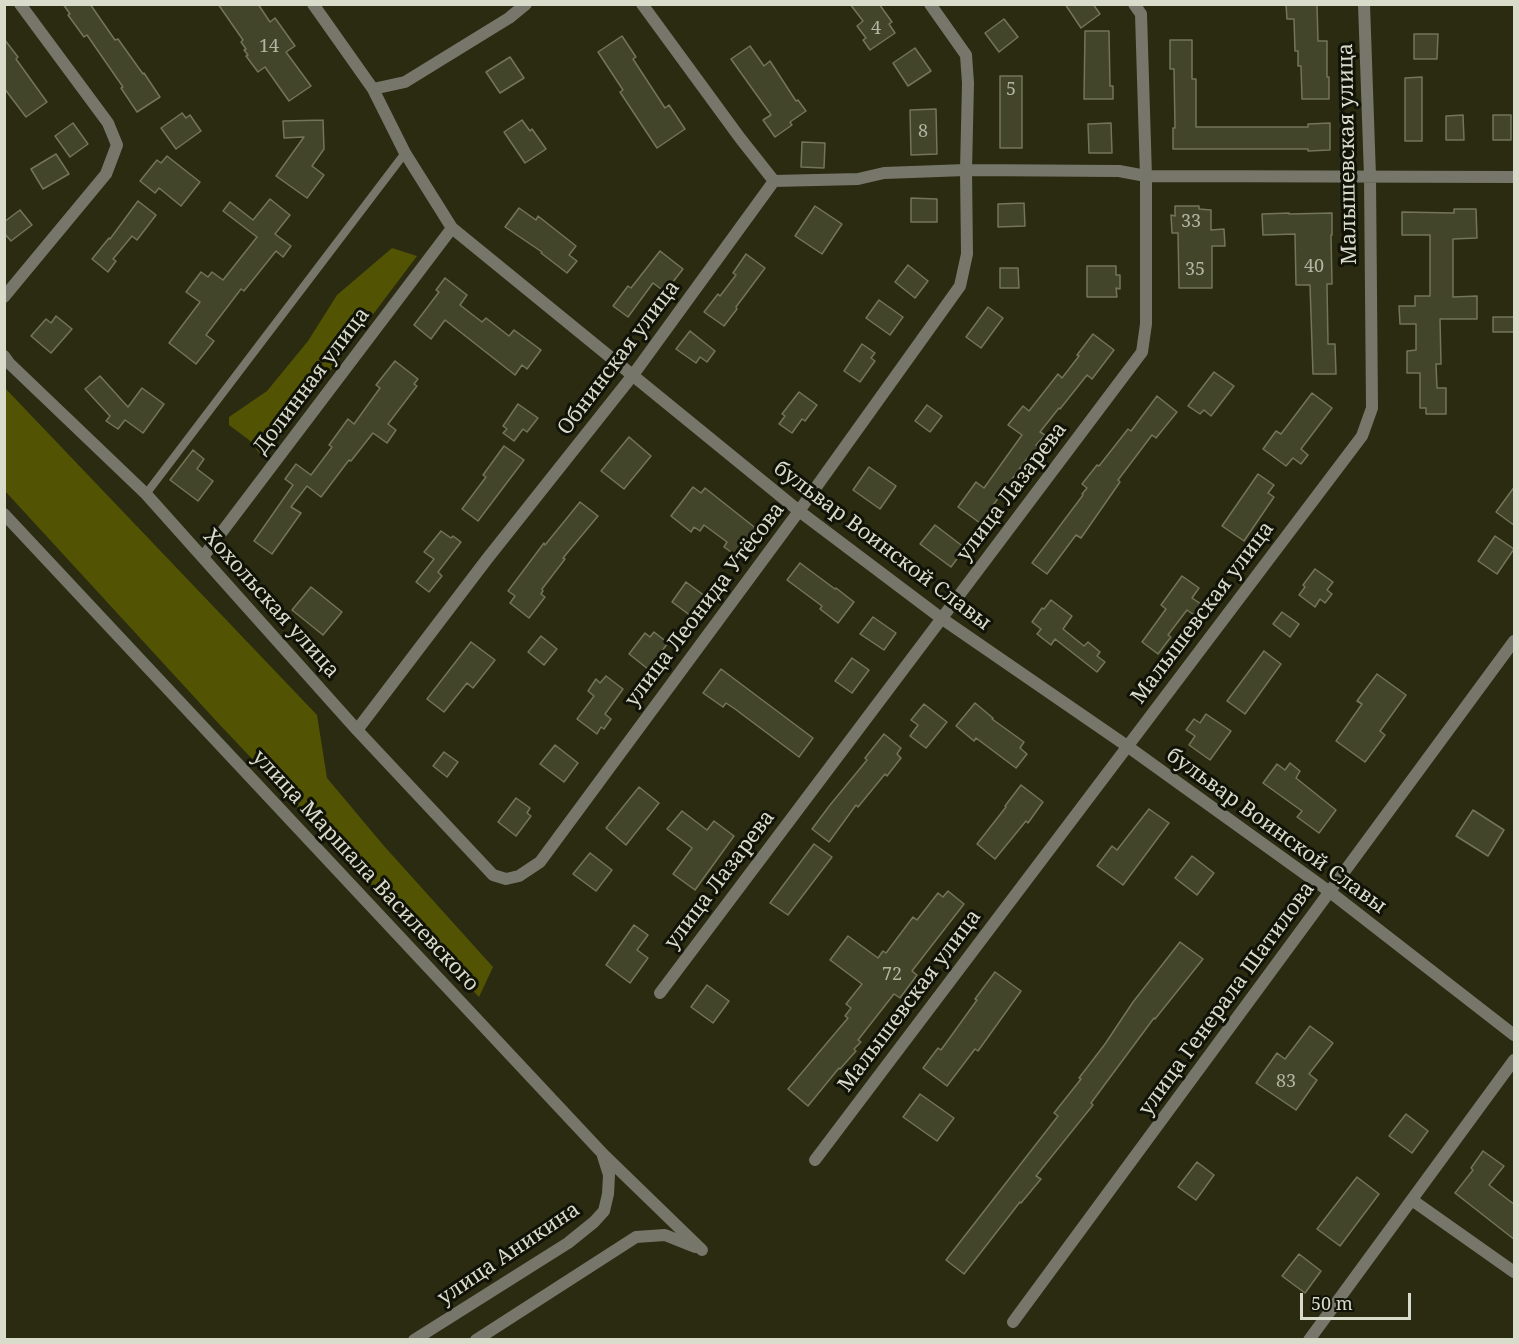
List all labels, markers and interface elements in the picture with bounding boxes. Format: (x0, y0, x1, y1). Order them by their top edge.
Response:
house number: 4 (871, 18, 881, 40)
house number: 14 (259, 36, 279, 58)
street label: Малышевская улица (1333, 43, 1363, 265)
house number: 5 (1006, 79, 1016, 101)
house number: 8 (918, 121, 928, 143)
house number: 33 (1181, 211, 1201, 233)
house number: 40 (1304, 256, 1324, 278)
house number: 35 (1185, 259, 1205, 281)
street label: Обнинская улица (553, 276, 685, 440)
street label: Долинная улица (249, 303, 375, 459)
street label: улица Лазарева (951, 417, 1073, 567)
street label: бульвар Воинской Славы (768, 456, 996, 636)
street label: улица Леонида Утёсова (620, 498, 790, 712)
street label: Малышевская улица (1126, 517, 1280, 709)
street label: Хохольская улица (198, 524, 344, 684)
street label: бульвар Воинской Славы (1161, 743, 1391, 919)
street label: улица Маршала Василевского (246, 745, 484, 997)
street label: улица Лазарева (659, 805, 781, 955)
street label: улица Генерала Шатилова (1134, 877, 1320, 1121)
street label: Малышевская улица (833, 905, 987, 1097)
house number: 72 (882, 964, 902, 986)
house number: 83 (1276, 1071, 1296, 1093)
street label: улица Аникина (433, 1197, 585, 1311)
scale bar (1303, 1281, 1414, 1319)
text: 50 m (1311, 1291, 1353, 1315)

